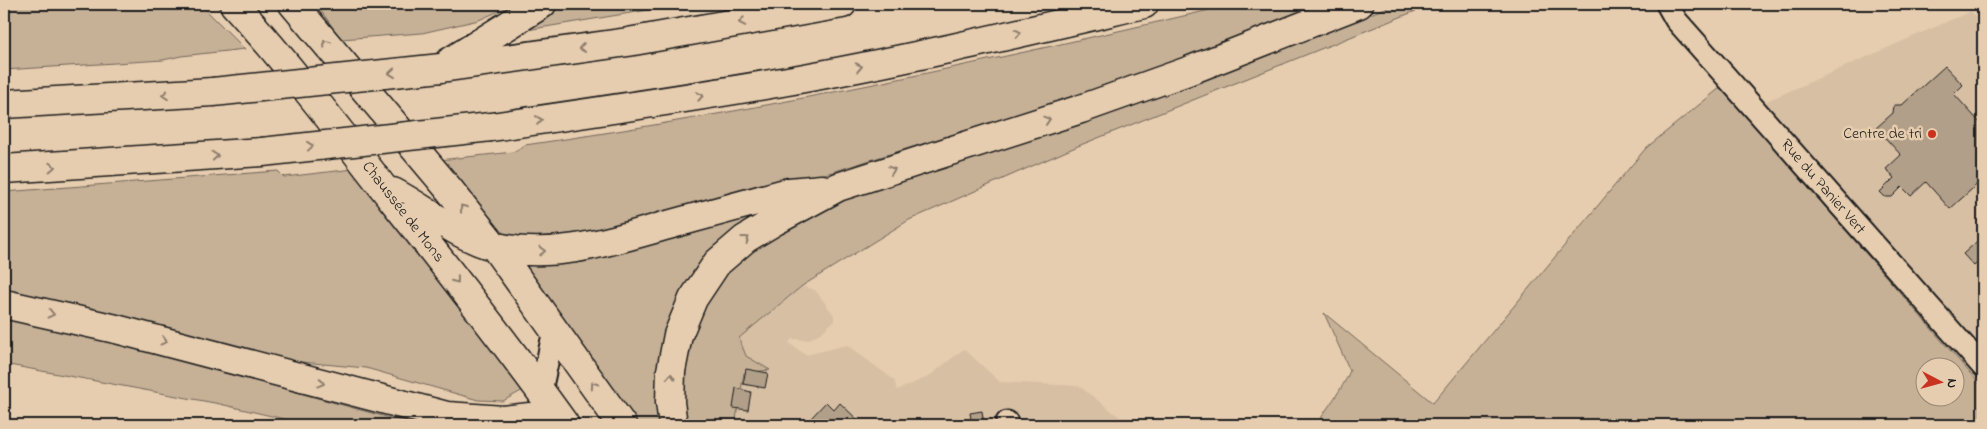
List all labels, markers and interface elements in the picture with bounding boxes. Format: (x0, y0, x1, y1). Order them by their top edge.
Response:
one-way arrow (738, 17, 746, 27)
one-way arrow (1014, 28, 1023, 39)
one-way arrow (322, 39, 331, 48)
one-way arrow (577, 42, 585, 53)
one-way arrow (855, 62, 864, 72)
one-way arrow (388, 67, 396, 78)
one-way arrow (160, 89, 168, 100)
one-way arrow (696, 91, 704, 102)
one-way arrow (535, 115, 543, 126)
one-way arrow (1042, 115, 1051, 125)
place label: Centre de tri (1843, 122, 1922, 146)
marker: Centre de tri (1926, 128, 1938, 140)
street label: Rue du Panier Vert (1775, 134, 1872, 241)
one-way arrow (307, 141, 315, 152)
one-way arrow (211, 151, 219, 162)
street label: Chaussée de Mons (356, 156, 450, 268)
one-way arrow (49, 161, 57, 172)
one-way arrow (888, 165, 896, 175)
one-way arrow (461, 205, 469, 214)
one-way arrow (740, 236, 750, 245)
one-way arrow (538, 246, 546, 256)
one-way arrow (450, 274, 458, 283)
one-way arrow (47, 308, 56, 319)
one-way arrow (159, 336, 167, 346)
north arrow (1914, 356, 1964, 406)
one-way arrow (666, 372, 677, 380)
one-way arrow (316, 377, 325, 388)
text: N (1941, 377, 1962, 389)
one-way arrow (590, 382, 600, 391)

